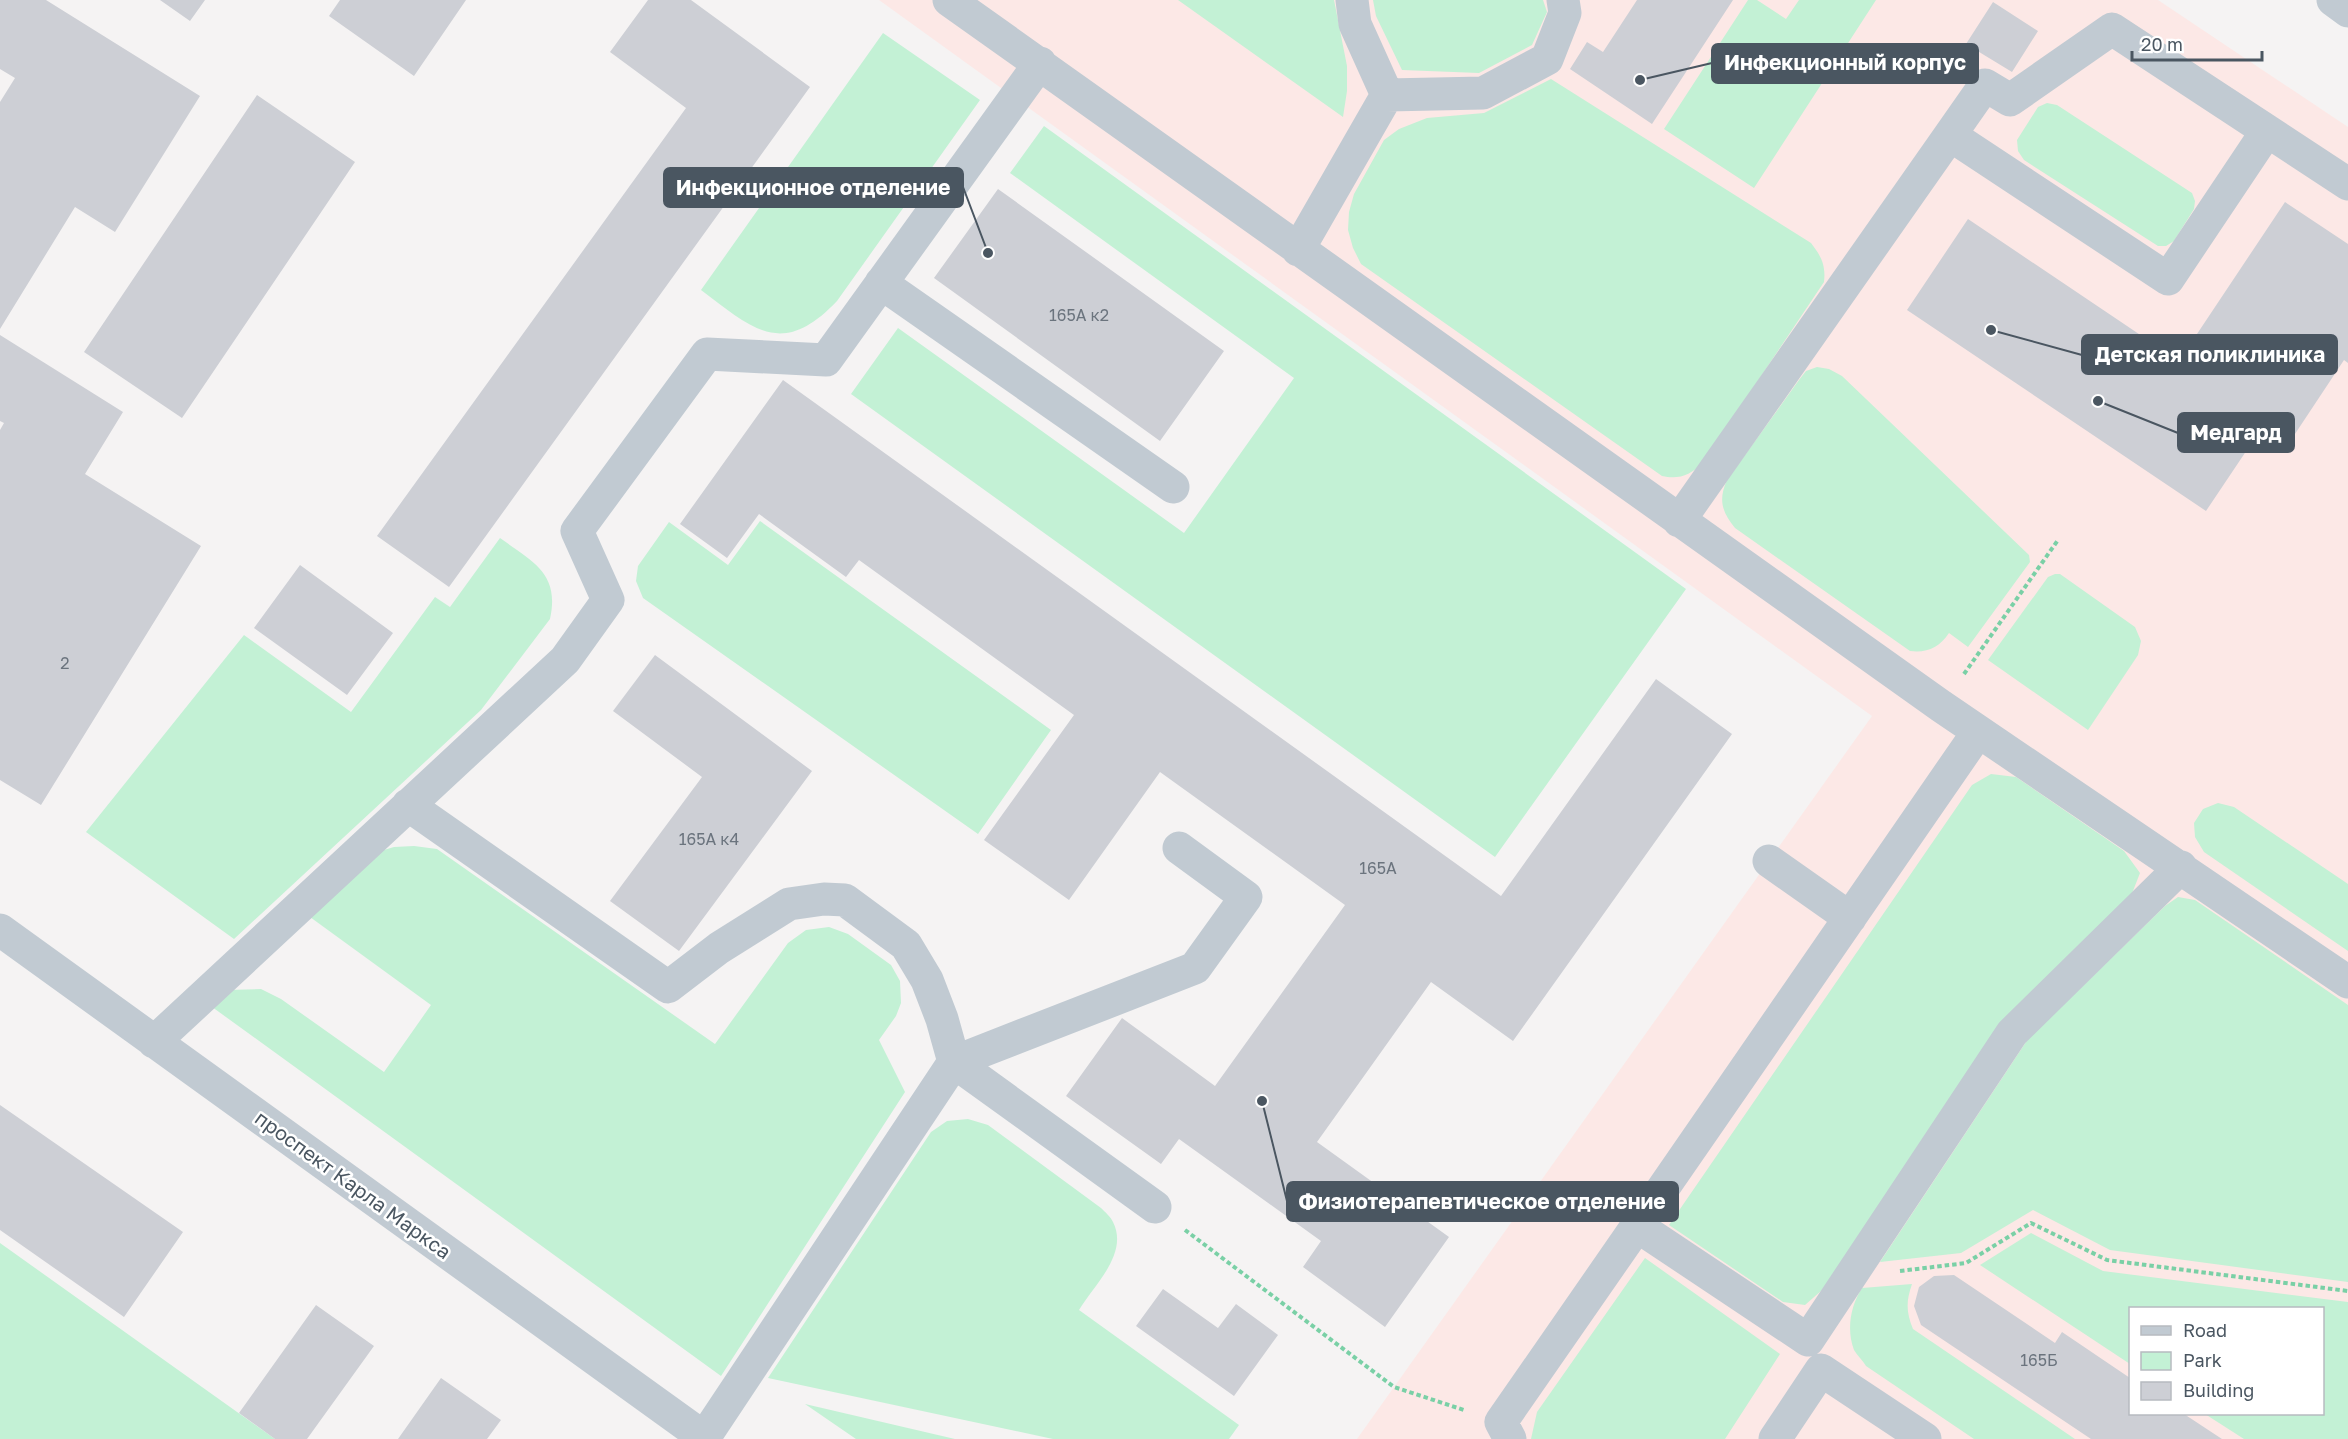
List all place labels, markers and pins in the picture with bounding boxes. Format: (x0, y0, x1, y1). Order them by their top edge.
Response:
callout: Инфекционный корпус (1712, 44, 1978, 83)
callout: Инфекционное отделение (664, 168, 963, 207)
callout: Детская поликлиника (2082, 335, 2337, 374)
callout: Медгард (2178, 413, 2294, 452)
callout: Физиотерапевтическое отделение (1287, 1182, 1678, 1221)

